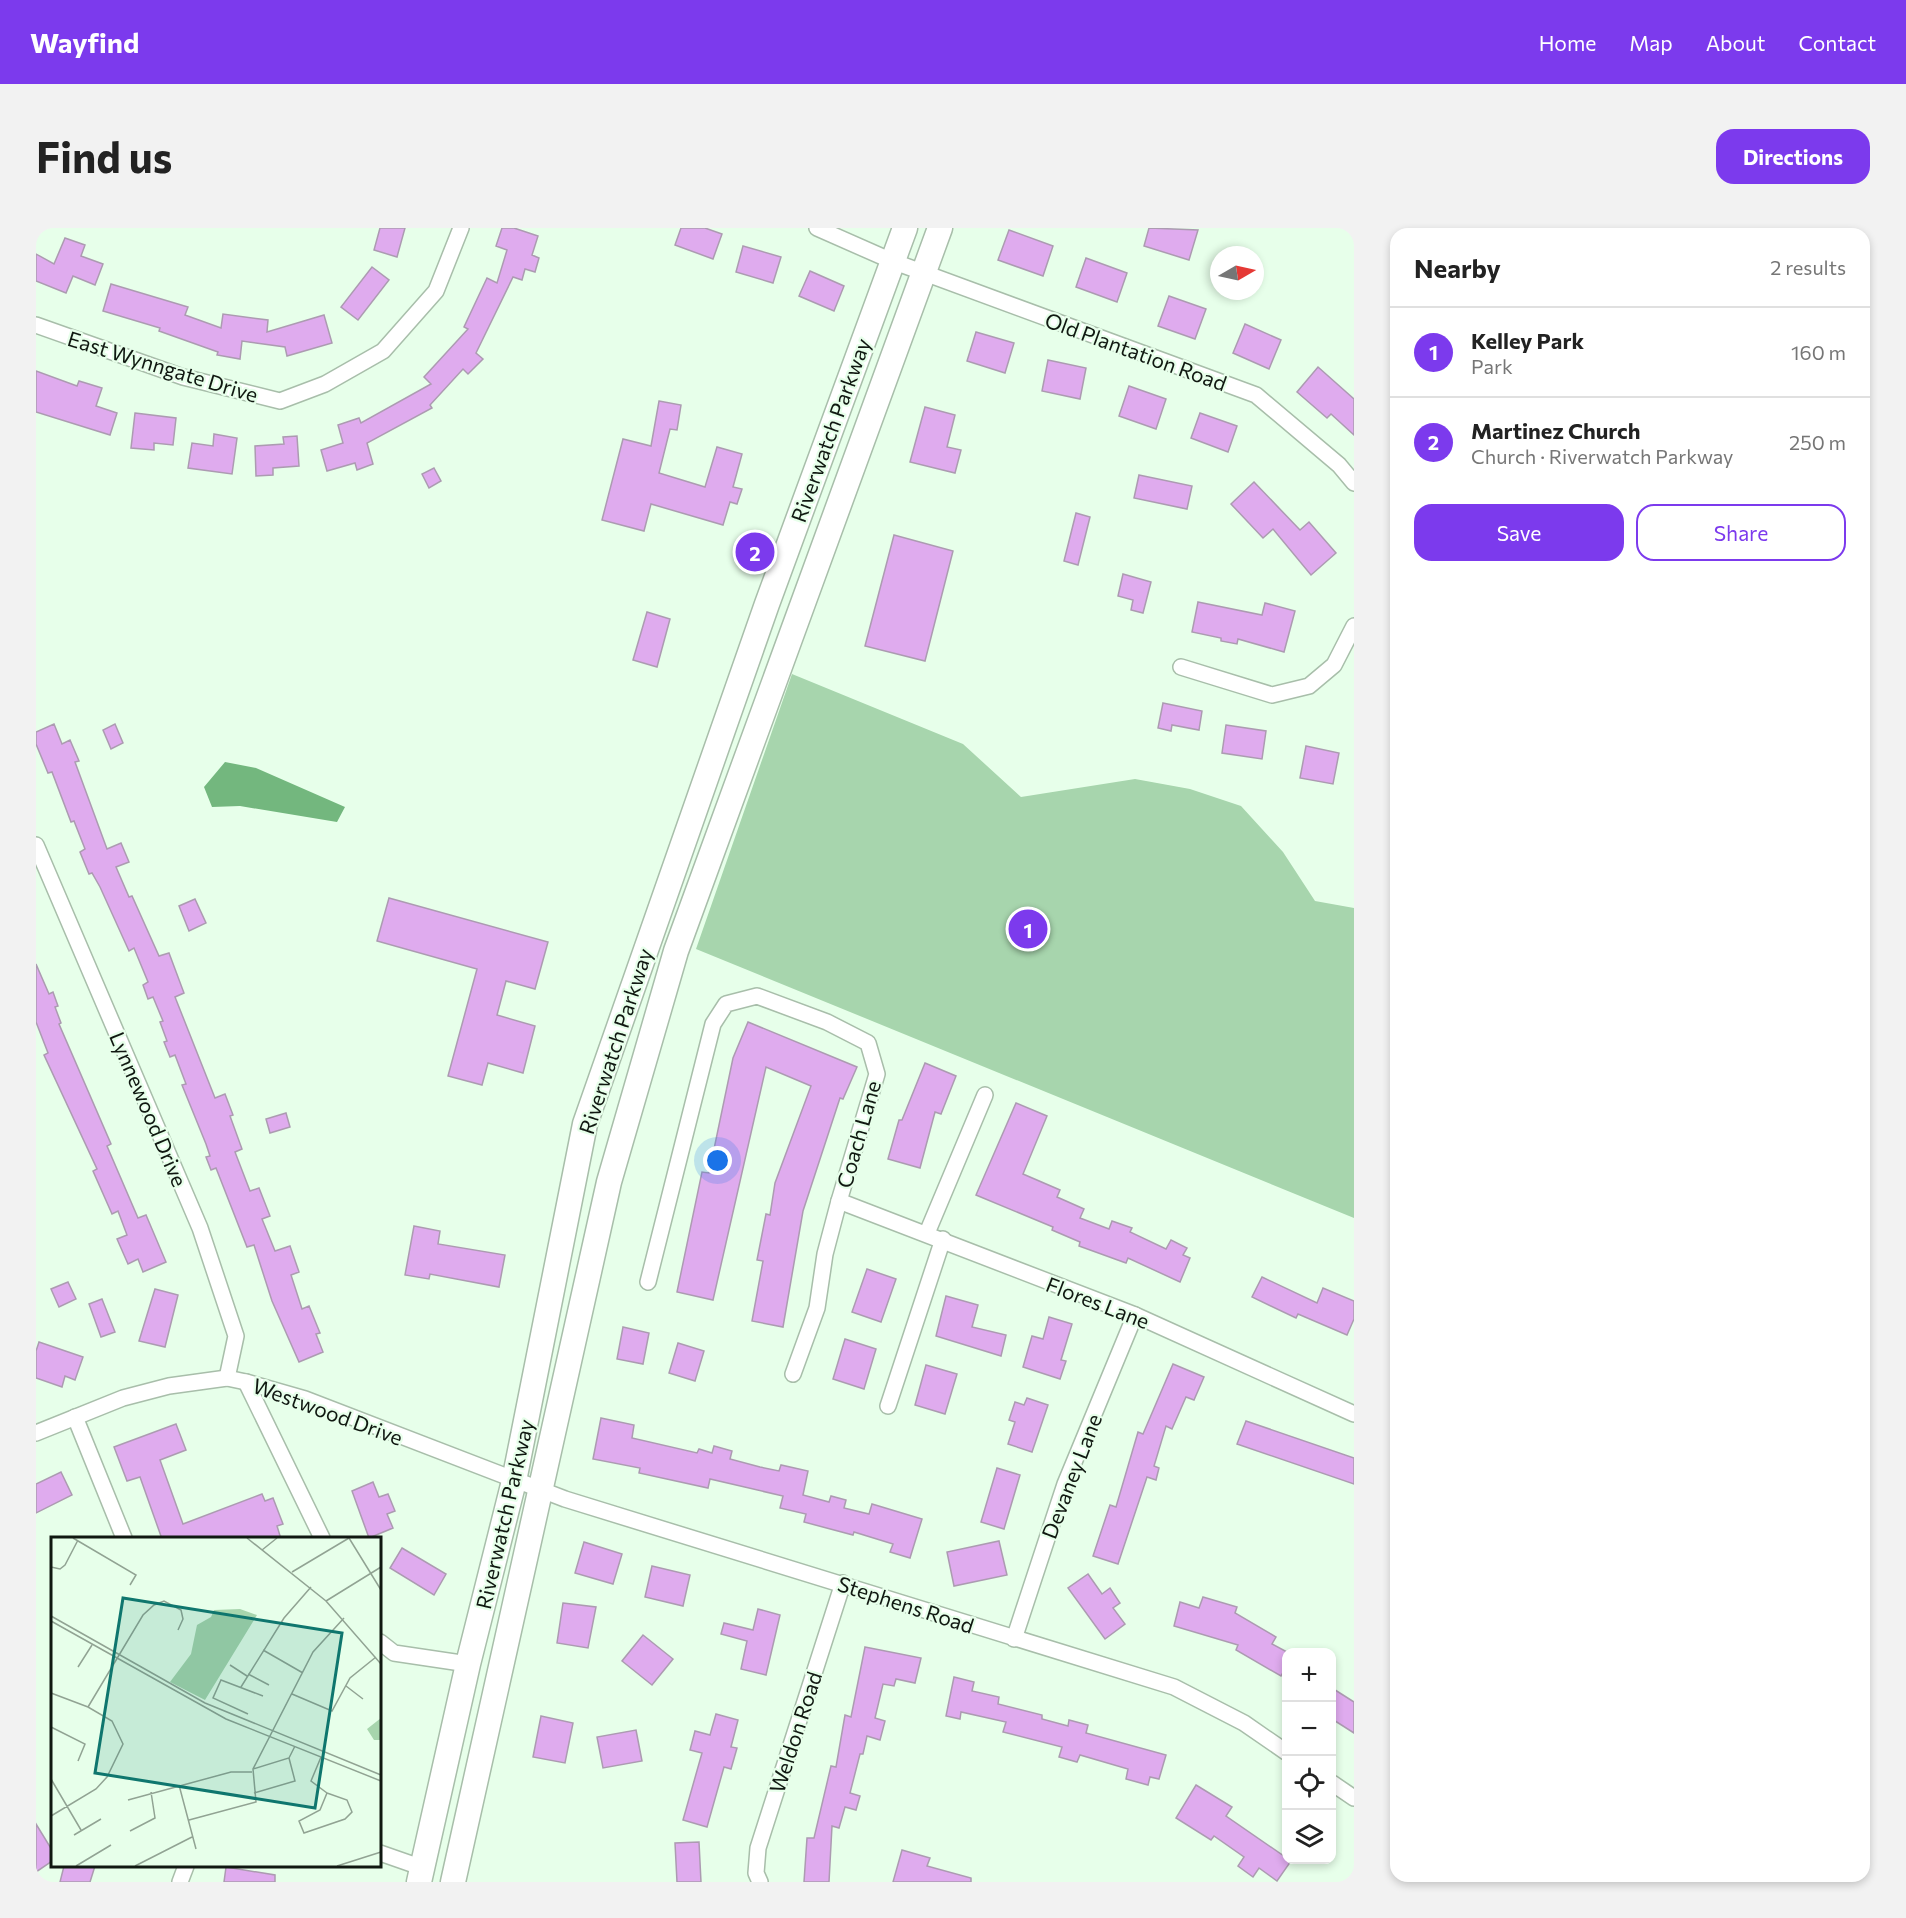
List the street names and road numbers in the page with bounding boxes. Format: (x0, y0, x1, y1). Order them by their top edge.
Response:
street label: Old Plantation Road (1042, 307, 1230, 395)
street label: East Wynngate Drive (65, 325, 261, 407)
street label: Riverwatch Parkway (785, 334, 875, 525)
street label: Riverwatch Parkway (573, 945, 657, 1137)
street label: Lynnewood Drive (105, 1028, 193, 1190)
street label: Coach Lane (831, 1077, 885, 1191)
street label: Flores Lane (1043, 1271, 1153, 1333)
street label: Westwood Drive (250, 1372, 406, 1450)
street label: Devaney Lane (1036, 1410, 1106, 1542)
street label: Riverwatch Parkway (470, 1417, 538, 1611)
street label: Stephens Road (835, 1570, 977, 1638)
street label: Weldon Road (764, 1668, 826, 1796)

